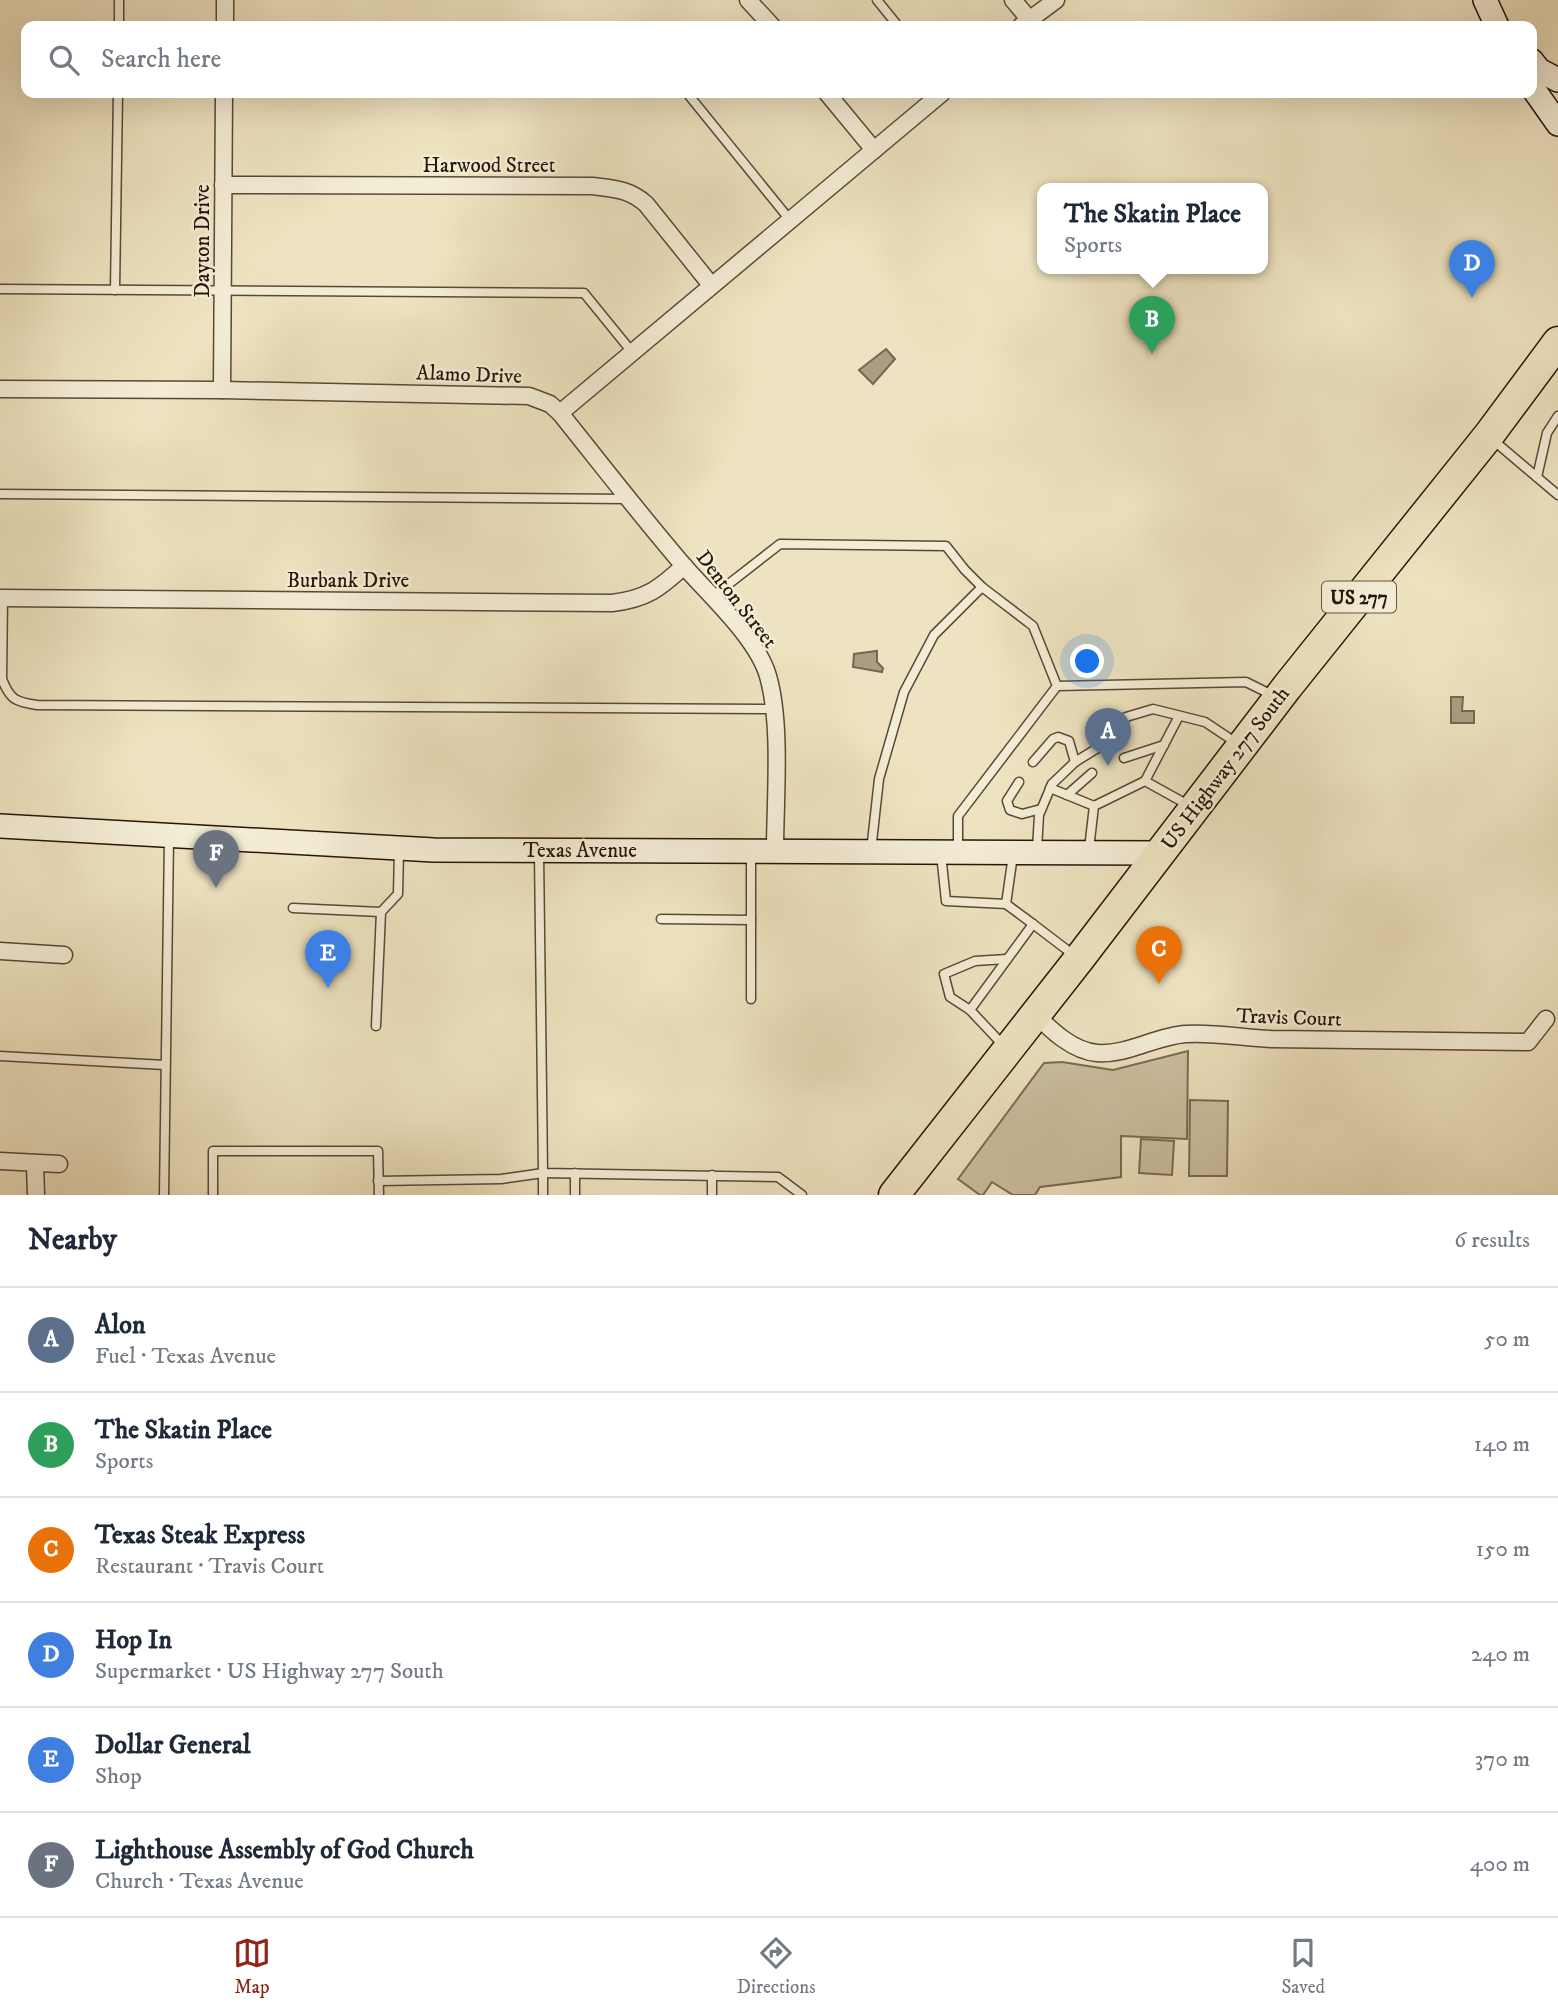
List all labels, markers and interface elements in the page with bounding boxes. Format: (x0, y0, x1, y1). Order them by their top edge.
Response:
search box (21, 21, 1537, 98)
icon: search (45, 41, 83, 79)
text: Search here (101, 43, 221, 76)
street label: Harwood Street (422, 153, 556, 179)
popup (1037, 183, 1268, 274)
street label: Dayton Drive (190, 184, 216, 298)
text: The Skatin Place (1064, 198, 1241, 231)
text: Sports (1064, 231, 1122, 260)
pin: D (1449, 240, 1495, 298)
pin: B (1129, 296, 1175, 354)
street label: Alamo Drive (416, 360, 523, 390)
street label: Denton Street (690, 545, 783, 654)
street label: Burbank Drive (287, 568, 410, 594)
road number: US 277 (1322, 582, 1396, 612)
your location (1070, 644, 1104, 678)
street label: US Highway 277 South (1156, 682, 1296, 856)
pin: A (1085, 708, 1131, 766)
pin: F (193, 830, 239, 888)
street label: Texas Avenue (523, 838, 637, 864)
pin: C (1136, 926, 1182, 984)
pin: E (305, 930, 351, 988)
street label: Travis Court (1236, 1003, 1342, 1033)
text: Nearby (28, 1222, 117, 1259)
text: 6 results (1454, 1226, 1530, 1255)
text: Alon (95, 1309, 146, 1342)
text: A (44, 1325, 58, 1354)
text: 50 m (1484, 1325, 1530, 1354)
text: Fuel · Texas Avenue (95, 1342, 276, 1371)
text: The Skatin Place (95, 1414, 272, 1447)
text: B (44, 1430, 58, 1459)
text: 140 m (1474, 1430, 1530, 1459)
text: Sports (95, 1447, 153, 1476)
text: Texas Steak Express (95, 1519, 305, 1552)
text: C (43, 1535, 59, 1564)
text: 150 m (1476, 1535, 1530, 1564)
text: Restaurant · Travis Court (95, 1552, 324, 1581)
text: Hop In (95, 1624, 172, 1657)
text: D (42, 1640, 60, 1669)
text: 240 m (1471, 1640, 1530, 1669)
text: Supermarket · US Highway 277 South (95, 1657, 444, 1686)
text: Dollar General (95, 1729, 251, 1762)
text: E (43, 1745, 59, 1774)
text: 370 m (1475, 1745, 1530, 1774)
text: Shop (95, 1762, 142, 1791)
text: Lighthouse Assembly of God Church (95, 1834, 474, 1867)
text: F (44, 1850, 58, 1879)
text: 400 m (1470, 1850, 1530, 1879)
text: Church · Texas Avenue (95, 1867, 304, 1896)
tab: Map (233, 1934, 271, 1999)
tab: Directions (737, 1934, 816, 1999)
tab: Saved (1281, 1934, 1325, 1999)

